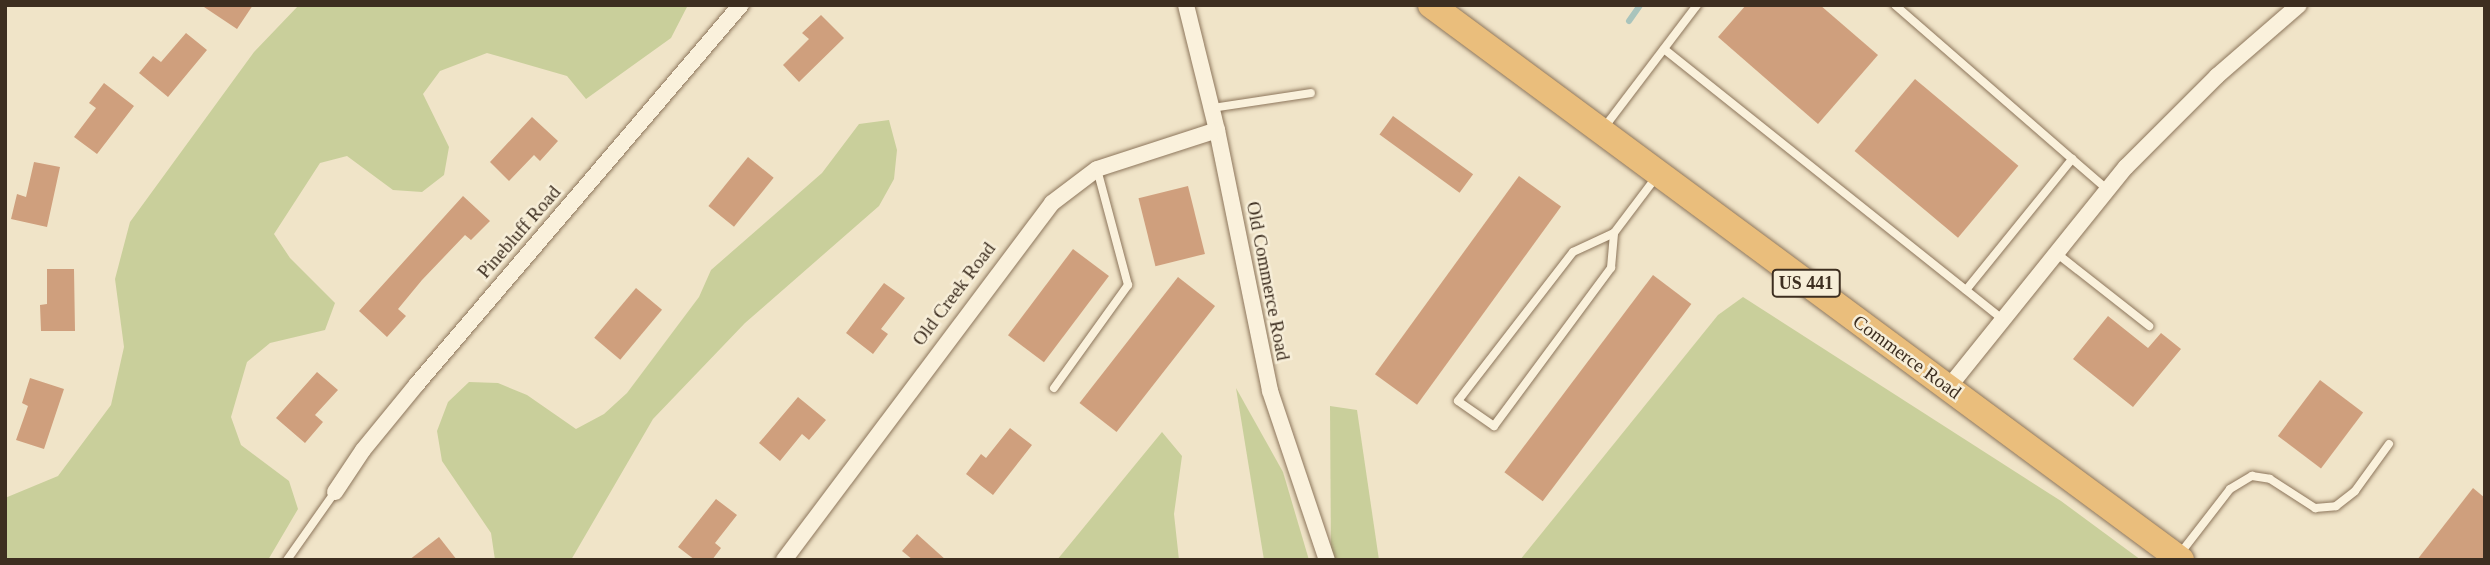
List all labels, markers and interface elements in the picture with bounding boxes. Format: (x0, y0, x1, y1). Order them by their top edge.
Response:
street label: Pinebluff Road (473, 181, 565, 283)
street label: Old Commerce Road (1241, 200, 1295, 362)
street label: Old Creek Road (908, 238, 1000, 350)
road number: US 441 (1771, 268, 1841, 298)
street label: Commerce Road (1848, 310, 1966, 404)

